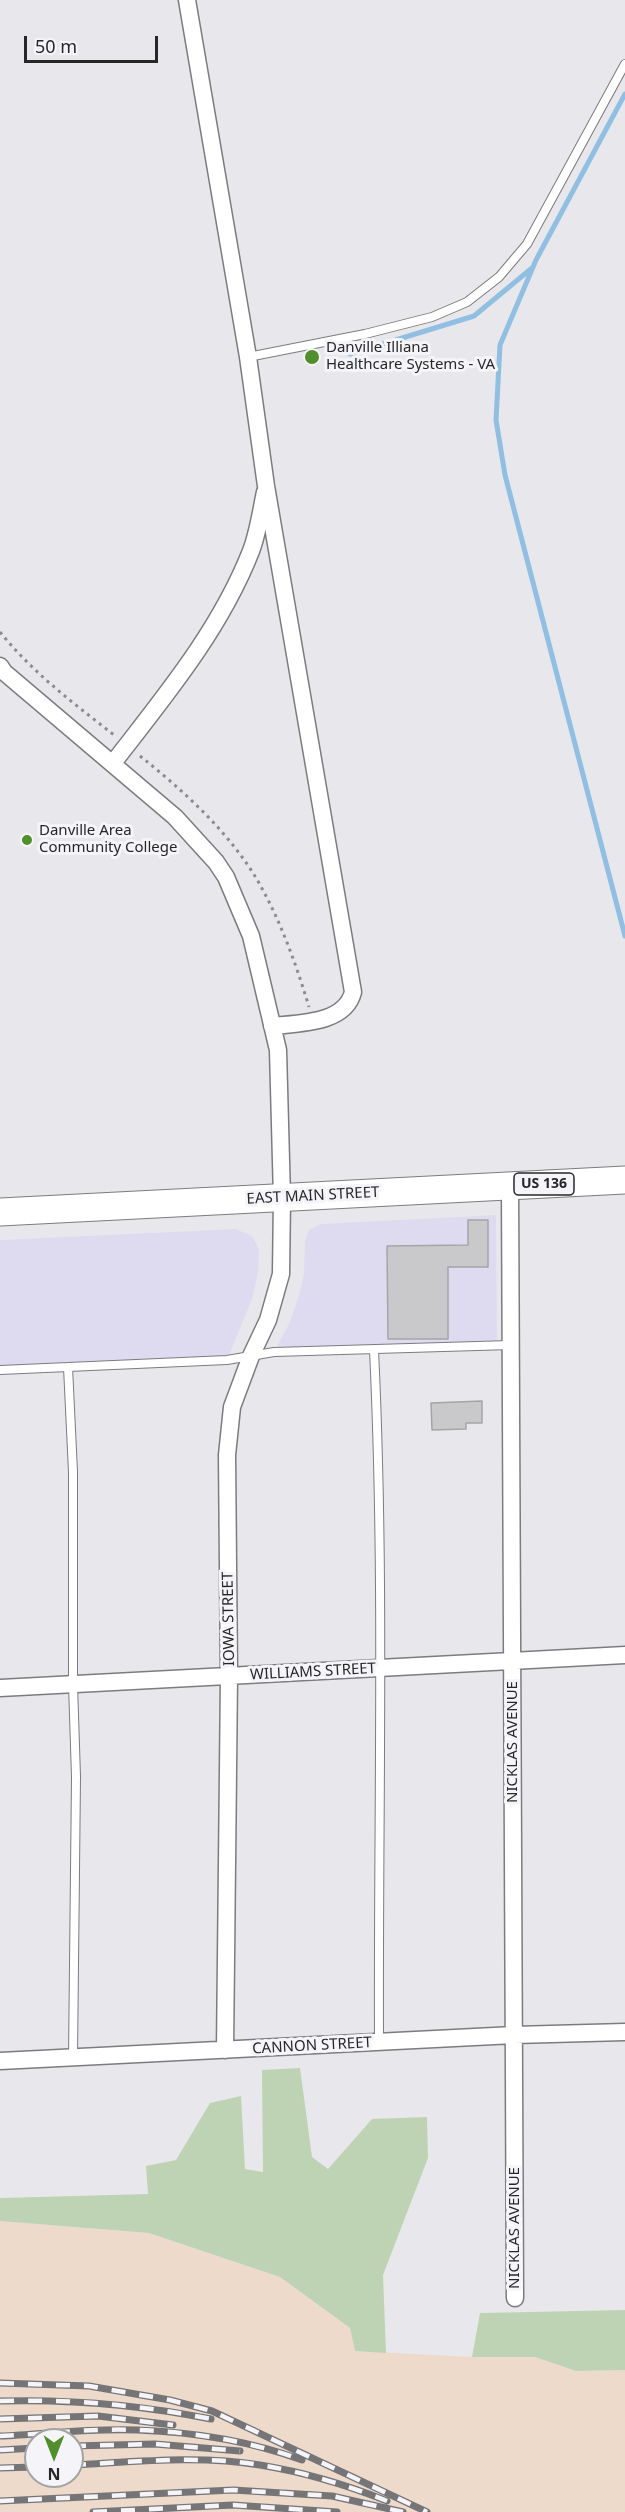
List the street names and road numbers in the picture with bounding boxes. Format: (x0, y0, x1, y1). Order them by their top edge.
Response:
road number: US 136 (514, 1173, 574, 1195)
street label: EAST MAIN STREET (246, 1184, 380, 1208)
street label: IOWA STREET (219, 1572, 239, 1666)
street label: WILLIAMS STREET (250, 1660, 376, 1684)
street label: NICKLAS AVENUE (504, 1681, 522, 1803)
street label: CANNON STREET (252, 2034, 372, 2058)
street label: NICKLAS AVENUE (506, 2167, 524, 2289)

